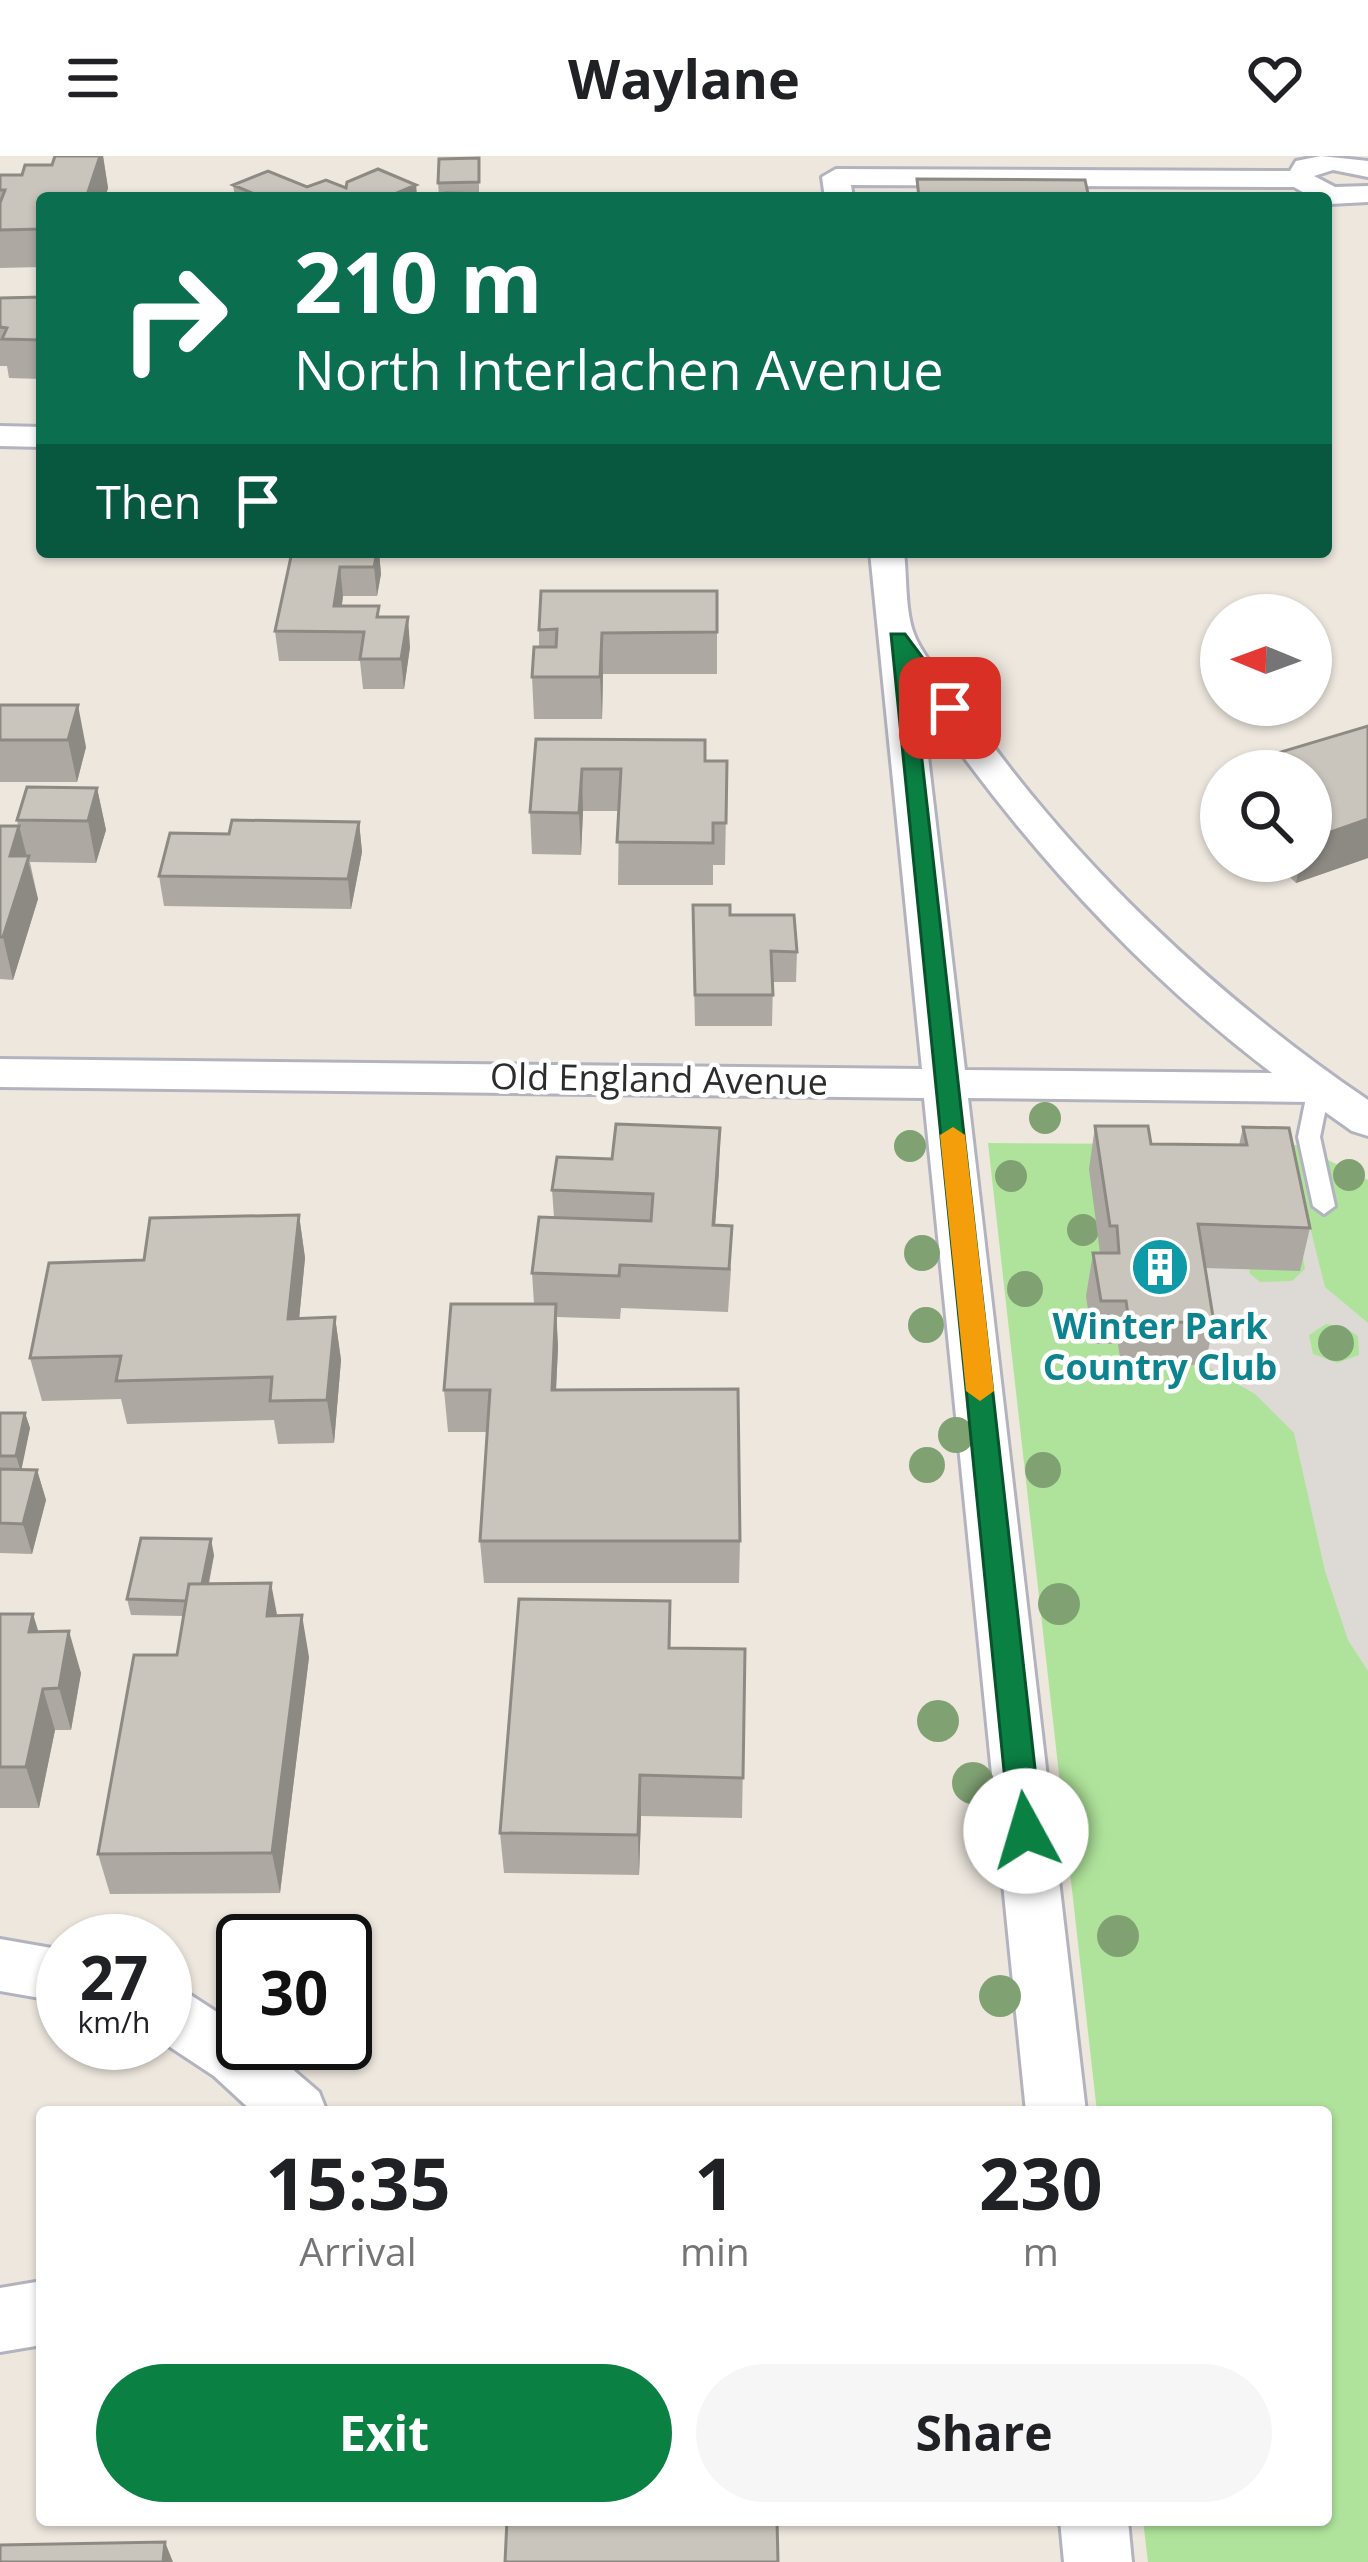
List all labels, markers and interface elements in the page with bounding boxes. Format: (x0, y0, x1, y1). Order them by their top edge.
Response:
text: Waylane (568, 41, 800, 115)
icon: menu (60, 45, 126, 111)
icon: heart (1242, 45, 1308, 111)
text: 210 m (294, 223, 542, 338)
icon: right (96, 240, 252, 396)
text: North Interlachen Avenue (294, 332, 944, 406)
icon: arrive (225, 468, 291, 534)
text: Then (96, 471, 201, 532)
north arrow (1200, 594, 1332, 726)
map controls (1200, 594, 1332, 882)
pin (899, 657, 1001, 759)
icon: arrive (917, 675, 983, 741)
button: search (1200, 750, 1332, 882)
street label: Old England Avenue (490, 1051, 828, 1106)
building icon: Winter Park Country Club (1129, 1236, 1191, 1298)
place label: Winter Park Country Club (1043, 1301, 1277, 1391)
position arrow (963, 1768, 1089, 1894)
speed limit sign: 30 (216, 1914, 372, 2070)
text: 27 (80, 1936, 148, 2018)
text: km/h (78, 2001, 150, 2042)
text: 15:35 (265, 2133, 451, 2231)
text: 1 (694, 2133, 735, 2231)
text: 230 (979, 2133, 1103, 2231)
text: Arrival (299, 2224, 417, 2277)
text: min (680, 2224, 750, 2277)
text: m (1023, 2224, 1059, 2277)
button: Exit (96, 2364, 672, 2502)
button: Share (696, 2364, 1272, 2502)

